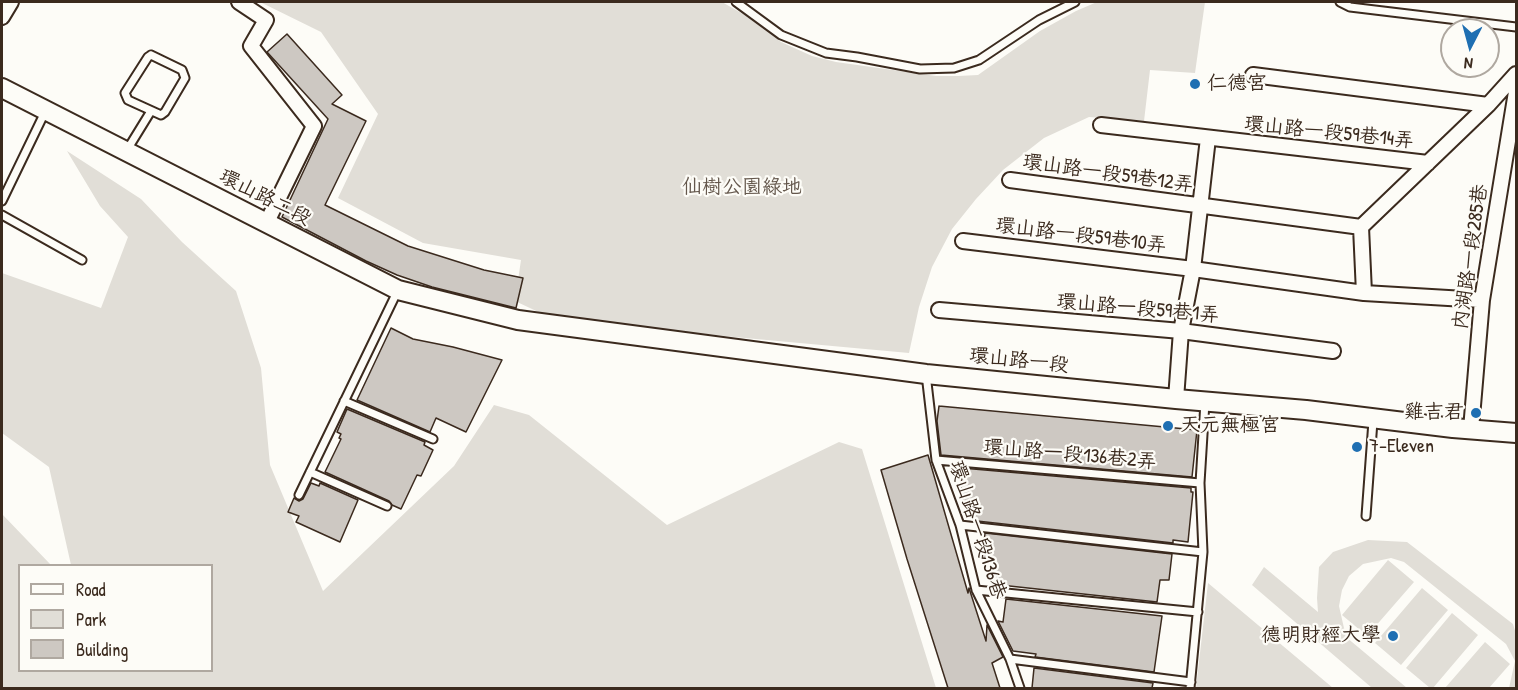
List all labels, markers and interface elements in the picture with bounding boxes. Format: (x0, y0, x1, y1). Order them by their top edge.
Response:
north arrow (1440, 18, 1500, 78)
text: N (1463, 53, 1474, 75)
place label: 仁德宮 (1207, 72, 1267, 96)
marker: 仁德宮 (1188, 77, 1202, 91)
street label: 環山路一段59巷14弄 (1243, 112, 1415, 154)
street label: 環山路一段59巷12弄 (1021, 150, 1195, 198)
street label: 環山路二段 (215, 165, 315, 231)
park label: 仙樹公園綠地 (682, 176, 802, 200)
street label: 內湖路一段285巷 (1449, 183, 1493, 331)
street label: 環山路一段59巷10弄 (994, 214, 1168, 258)
street label: 環山路一段59巷1弄 (1056, 290, 1220, 328)
street label: 環山路一段 (968, 344, 1070, 378)
place label: 雞吉君 (1404, 401, 1464, 425)
marker: 雞吉君 (1469, 406, 1483, 420)
place label: 天元無極宮 (1180, 414, 1280, 438)
marker: 天元無極宮 (1161, 419, 1175, 433)
street label: 環山路一段136巷2弄 (983, 435, 1157, 475)
place label: 7-Eleven (1369, 435, 1434, 459)
marker: 7-Eleven (1350, 440, 1364, 454)
street label: 環山路一段136巷 (943, 458, 1011, 602)
legend (18, 564, 213, 672)
text: Road (76, 577, 106, 602)
text: Park (76, 607, 106, 632)
place label: 德明財經大學 (1261, 624, 1381, 648)
marker: 德明財經大學 (1386, 629, 1400, 643)
text: Building (76, 637, 128, 662)

